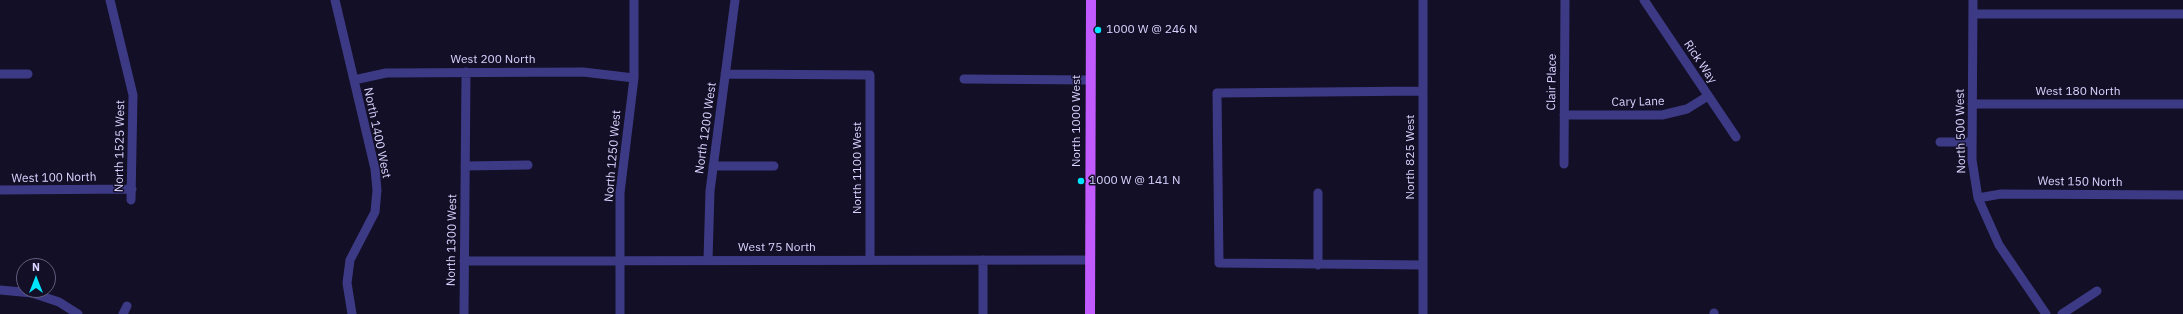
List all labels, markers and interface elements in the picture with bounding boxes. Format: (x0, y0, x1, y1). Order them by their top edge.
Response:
place label: 1000 W @ 246 N (1106, 23, 1198, 37)
marker: 1000 W @ 246 N (1093, 25, 1103, 35)
street label: Rick Way (1680, 38, 1720, 86)
street label: West 200 North (450, 53, 536, 67)
street label: Clair Place (1544, 53, 1560, 111)
street label: North 1000 West (1070, 75, 1084, 167)
street label: North 1200 West (692, 81, 720, 175)
street label: West 180 North (2035, 85, 2121, 99)
street label: North 1400 West (360, 86, 394, 180)
street label: North 500 West (1953, 88, 1969, 174)
street label: Cary Lane (1611, 94, 1665, 110)
street label: North 1525 West (112, 100, 128, 192)
street label: North 1250 West (602, 109, 624, 203)
street label: North 825 West (1404, 114, 1418, 200)
street label: North 1100 West (851, 122, 865, 214)
street label: West 100 North (11, 170, 97, 186)
place label: 1000 W @ 141 N (1089, 174, 1181, 188)
street label: West 150 North (2037, 174, 2123, 190)
marker: 1000 W @ 141 N (1076, 176, 1086, 186)
street label: North 1300 West (444, 194, 460, 286)
street label: West 75 North (738, 241, 816, 255)
north arrow (16, 258, 56, 298)
text: N (32, 260, 40, 274)

